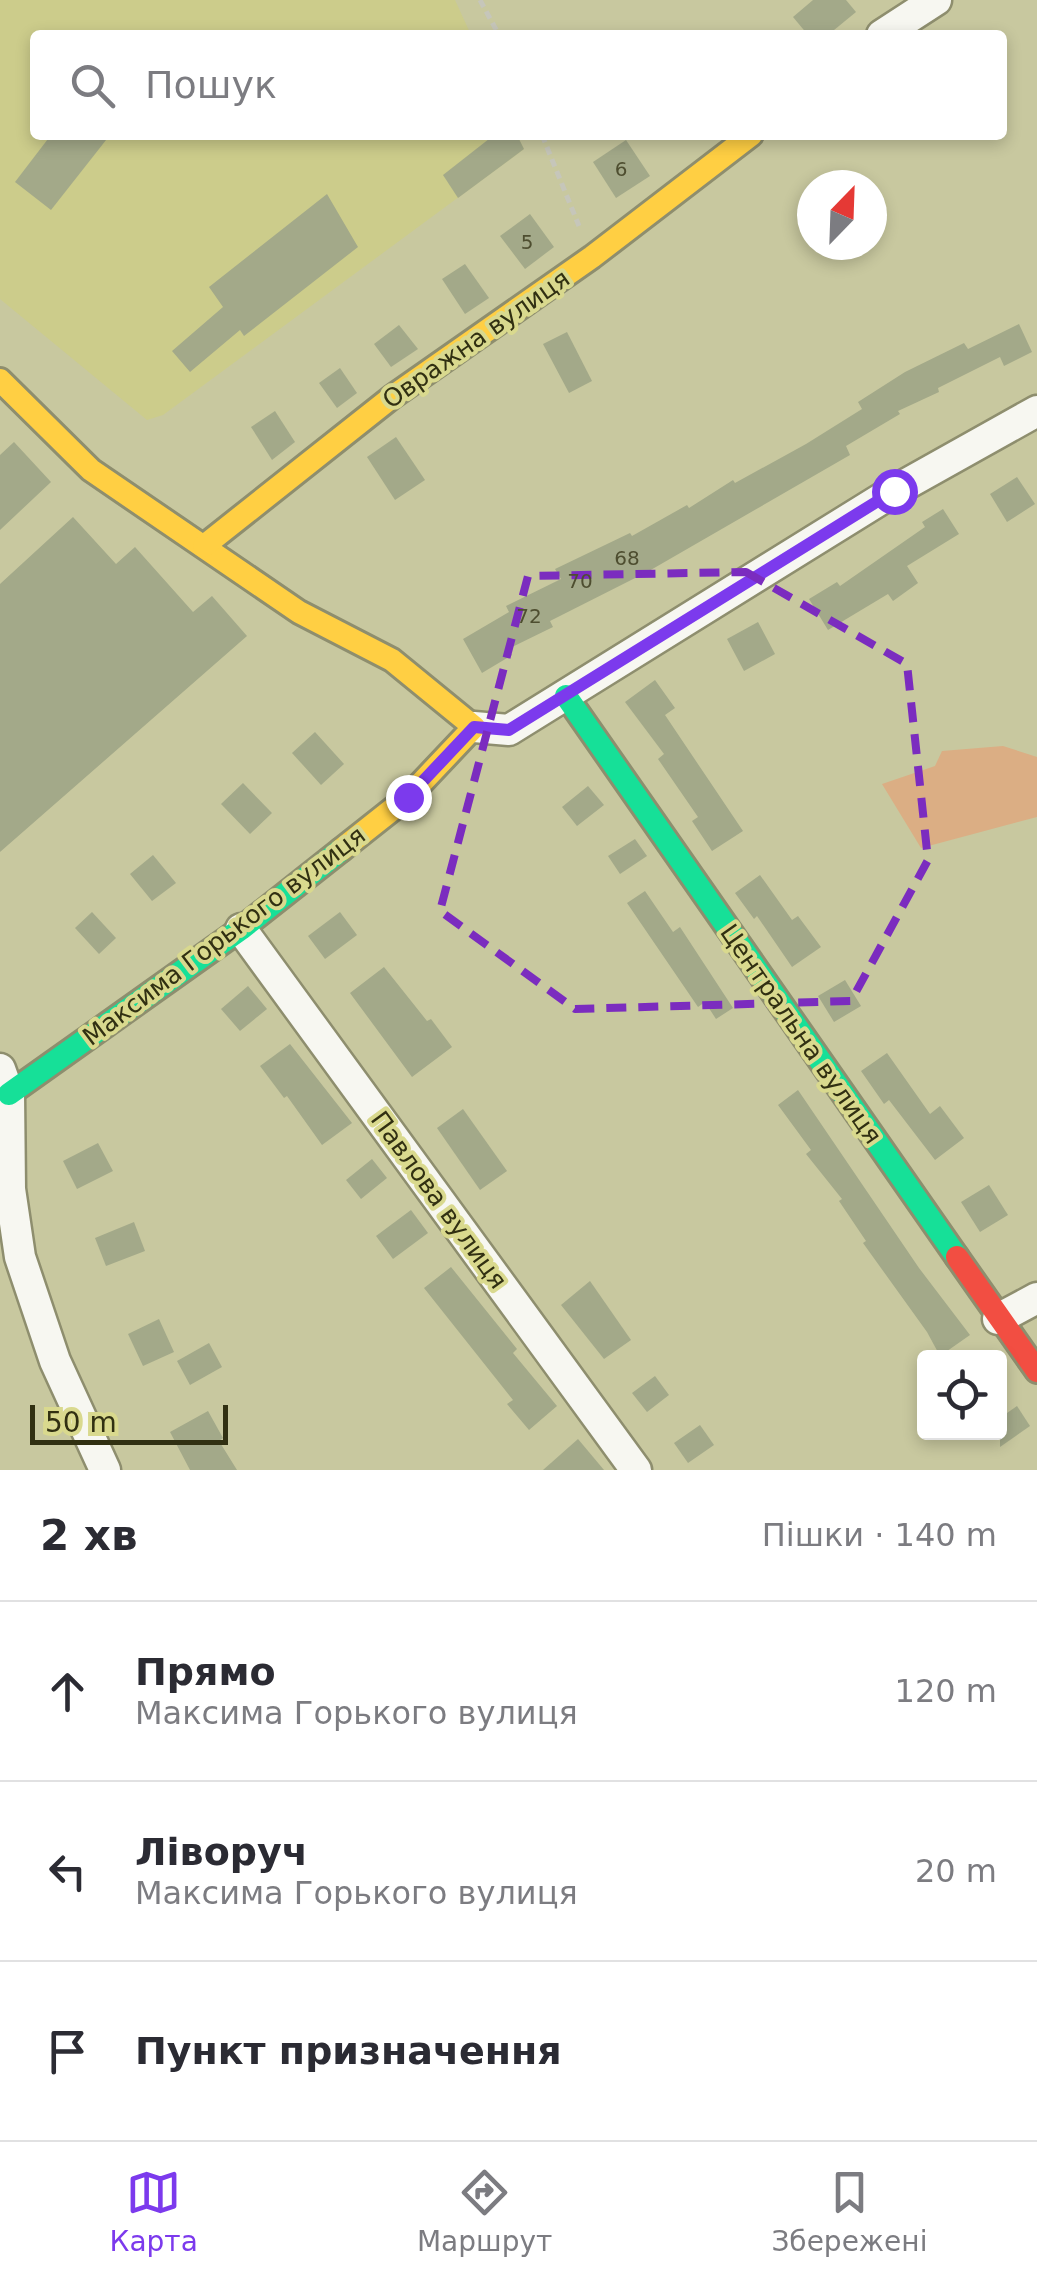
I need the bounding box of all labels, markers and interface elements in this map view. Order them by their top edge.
search box [30,30,1007,140]
icon: search [65,58,120,113]
text: Пошук [145,63,277,107]
house number: 6 [615,157,627,181]
north arrow [797,170,887,260]
house number: 5 [521,230,533,254]
street label: Овражна вулиця [377,264,575,414]
route start [872,469,918,515]
house number: 68 [614,546,640,570]
house number: 70 [567,569,593,593]
house number: 72 [516,604,542,628]
route end [386,775,432,821]
street label: Максима Горького вулиця [77,820,371,1052]
street label: Центральна вулиця [714,919,888,1149]
street label: Павлова вулиця [365,1106,513,1294]
map controls [917,1350,1007,1440]
button: locate [917,1350,1007,1440]
scale bar [30,1400,228,1444]
text: 50 m [45,1406,117,1439]
text: 2 хв [40,1511,138,1560]
text: Пішки · 140 m [762,1516,997,1554]
text: Прямо [135,1650,276,1694]
icon: ahead [40,1664,95,1719]
text: 120 m [895,1672,997,1710]
text: Максима Горького вулиця [135,1694,578,1732]
text: Ліворуч [135,1830,308,1874]
icon: left [40,1844,95,1899]
text: 20 m [915,1852,997,1890]
text: Максима Горького вулиця [135,1874,578,1912]
icon: arrive [40,2024,95,2079]
text: Пункт призначення [135,2029,562,2073]
tab: Карта [110,2165,198,2258]
tab: Маршрут [417,2165,552,2258]
tab: Збережені [771,2165,927,2258]

